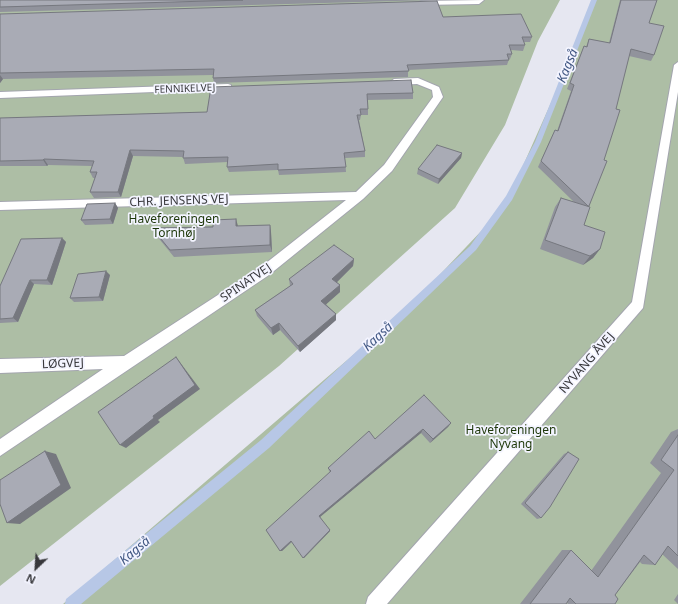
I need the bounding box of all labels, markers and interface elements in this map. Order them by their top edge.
water label: Kagså [554,47,582,85]
street label: FENNIKELVEJ [154,82,216,96]
street label: CHR. JENSENS VEJ [129,192,229,210]
park label: Haveforeningen Tornhøj [129,213,219,241]
street label: SPINATVEJ [218,261,274,305]
water label: Kagså [360,319,396,355]
street label: NYVANG ÅVEJ [557,329,617,397]
street label: LØGVEJ [42,356,84,372]
park label: Haveforeningen Nyvang [466,424,556,452]
water label: Kagså [116,534,154,568]
north arrow [16,548,56,588]
text: N [23,571,38,588]

